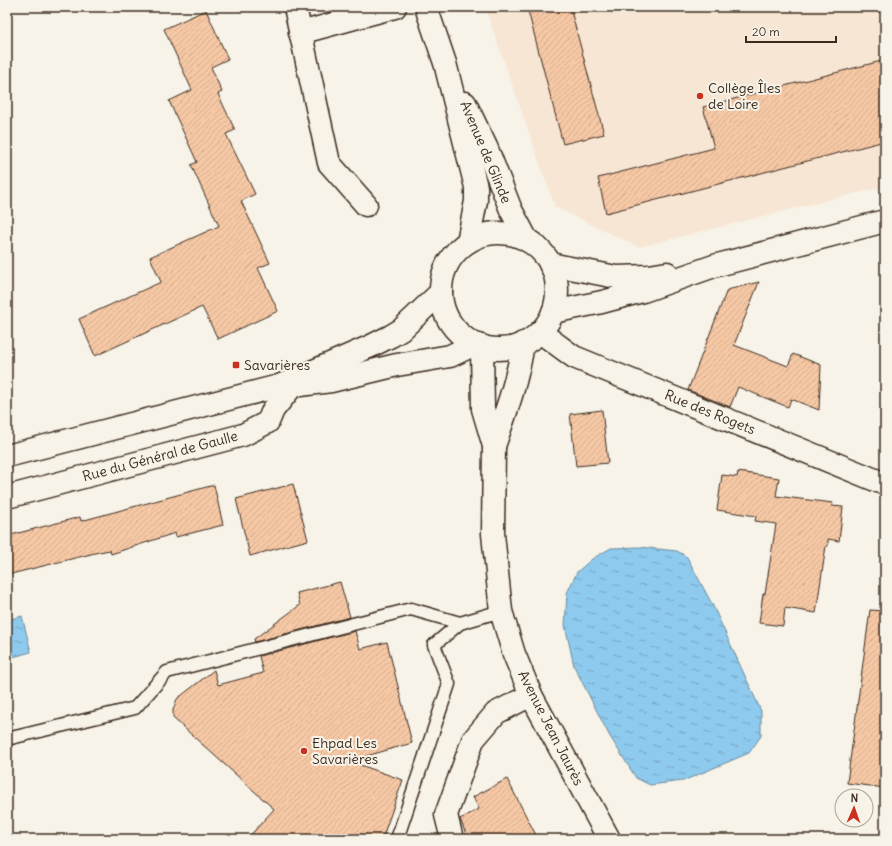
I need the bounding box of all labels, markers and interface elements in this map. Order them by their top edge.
scale bar [746,18,836,44]
text: 20 m [752,24,780,39]
place label: Collège Îles de Loire [708,79,781,113]
marker: Collège Îles de Loire [695,91,705,101]
street label: Avenue de Glinde [456,98,516,206]
place label: Savarières [244,356,310,374]
marker: Savarières [231,360,241,370]
street label: Rue des Rogets [662,386,758,438]
street label: Rue du Général de Gaulle [80,427,240,485]
street label: Avenue Jean Jaurès [514,667,588,789]
place label: Ehpad Les Savarières [312,734,378,768]
marker: Ehpad Les Savarières [299,746,309,756]
north arrow [834,788,874,828]
text: N [850,791,858,805]

